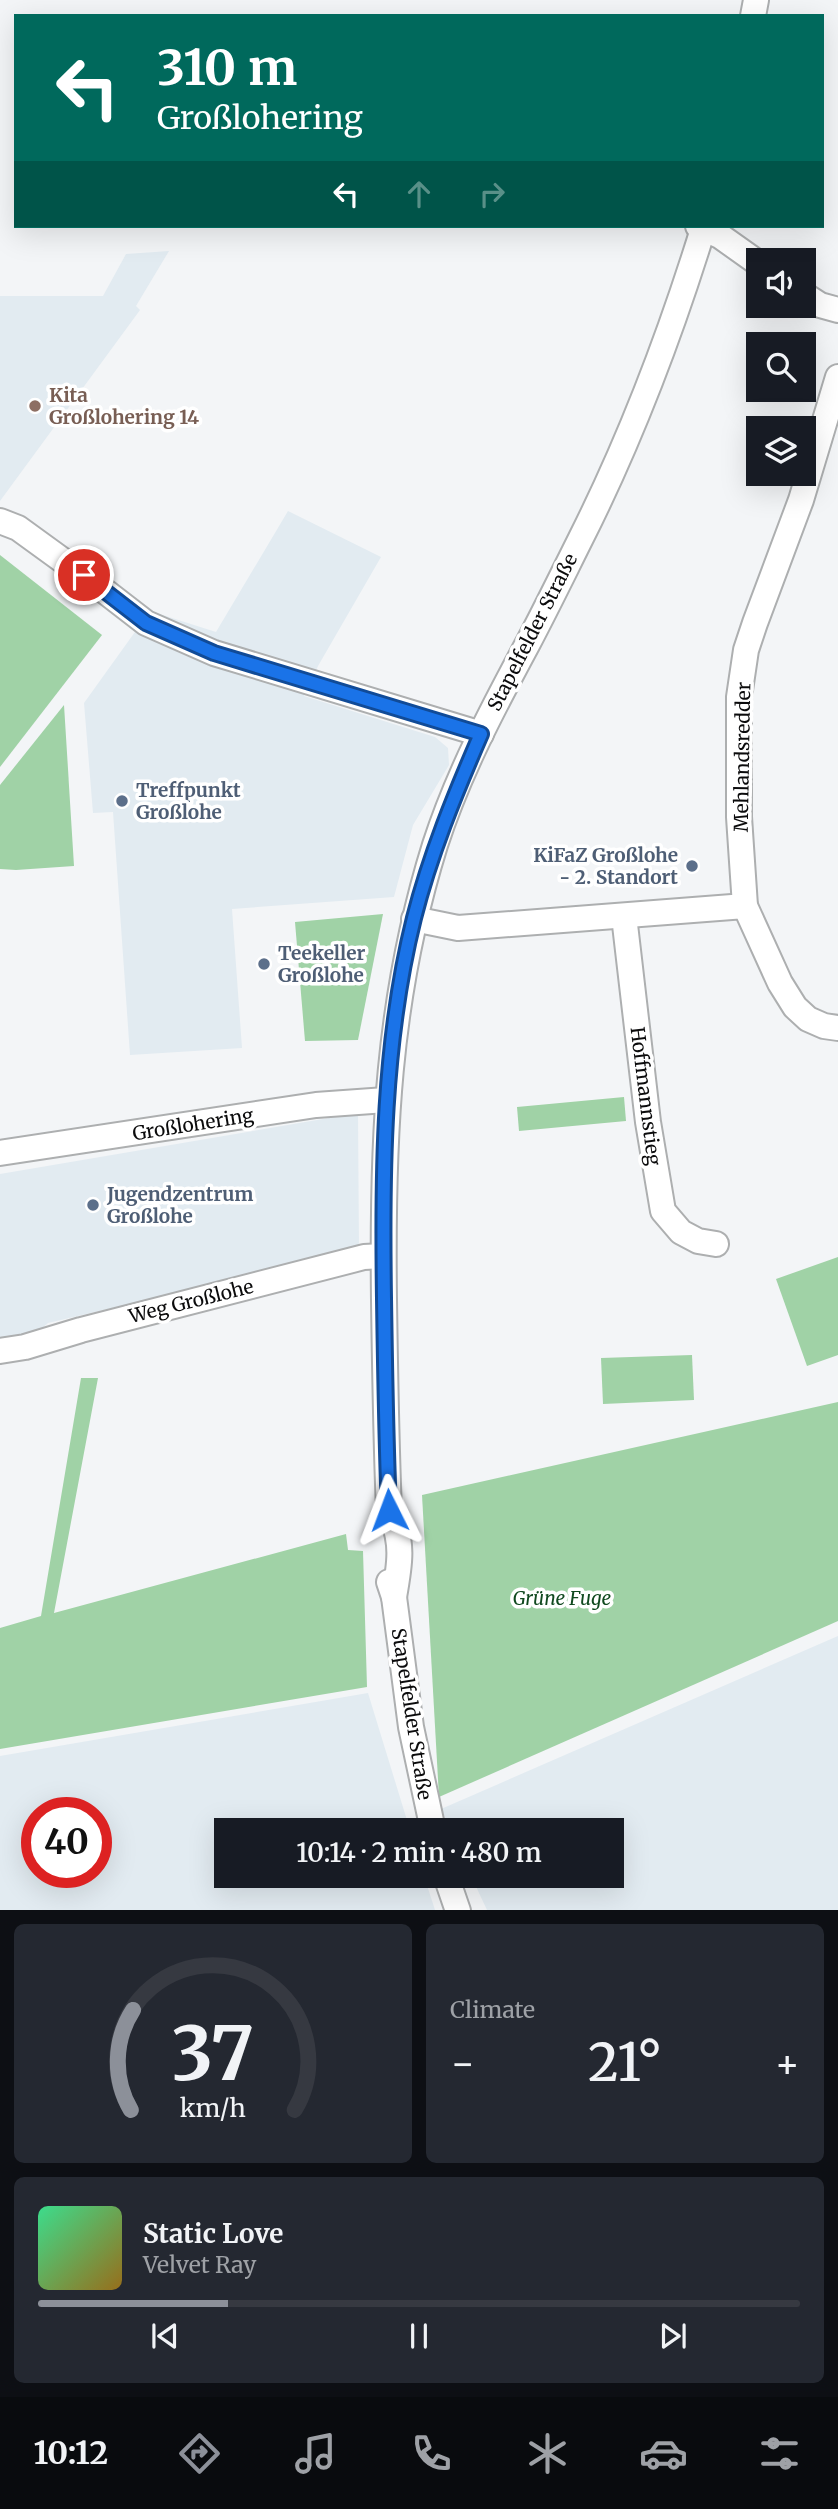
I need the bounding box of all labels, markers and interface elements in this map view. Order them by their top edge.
text: 310 m [157,37,297,98]
icon: left [42,42,133,133]
text: Großlohering [157,98,363,138]
icon: left [327,175,365,213]
icon: ahead [400,175,438,213]
icon: right [473,175,511,213]
map controls [746,248,816,486]
button: sound [746,248,816,318]
button: search [746,332,816,402]
place label: Kita Großlohering 14 [49,383,199,429]
marker: Kita Großlohering 14 [27,398,43,414]
button: layers [746,416,816,486]
pin [54,545,114,605]
street label: Stapelfelder Straße [482,549,582,715]
icon: arrive [65,556,103,594]
street label: Mehlandsredder [729,681,755,832]
place label: Treffpunkt Großlohe [136,778,241,824]
marker: Treffpunkt Großlohe [114,793,130,809]
place label: KiFaZ Großlohe - 2. Standort [533,843,678,889]
marker: KiFaZ Großlohe - 2. Standort [684,858,700,874]
place label: Teekeller Großlohe [278,941,365,987]
marker: Teekeller Großlohe [256,956,272,972]
street label: Hoffmannstieg [626,1025,666,1167]
street label: Großlohering [131,1103,256,1145]
place label: Jugendzentrum Großlohe [106,1182,253,1228]
marker: Jugendzentrum Großlohe [85,1197,101,1213]
street label: Weg Großlohe [125,1274,256,1328]
position arrow [352,1473,426,1547]
park label: Grüne Fuge [513,1586,612,1610]
street label: Stapelfelder Straße [387,1626,437,1802]
speed limit sign: 40 [21,1797,112,1888]
text: 10:14 · 2 min · 480 m [296,1836,542,1869]
text: Climate [450,1995,535,2024]
text: 37 [172,2008,254,2100]
text: 21° [588,2030,662,2095]
text: − [450,2040,475,2087]
text: + [775,2040,800,2087]
text: km/h [180,2091,246,2123]
text: Static Love [143,2217,283,2250]
text: Velvet Ray [143,2250,256,2279]
icon: previous [146,2317,184,2355]
icon: pause [400,2317,438,2355]
icon: next [654,2317,692,2355]
icon: directions [175,2429,224,2478]
icon: music [291,2429,340,2478]
icon: phone [407,2429,456,2478]
icon: climate [523,2429,572,2478]
icon: car [639,2429,688,2478]
icon: filters [755,2429,804,2478]
text: 10:12 [34,2433,108,2473]

